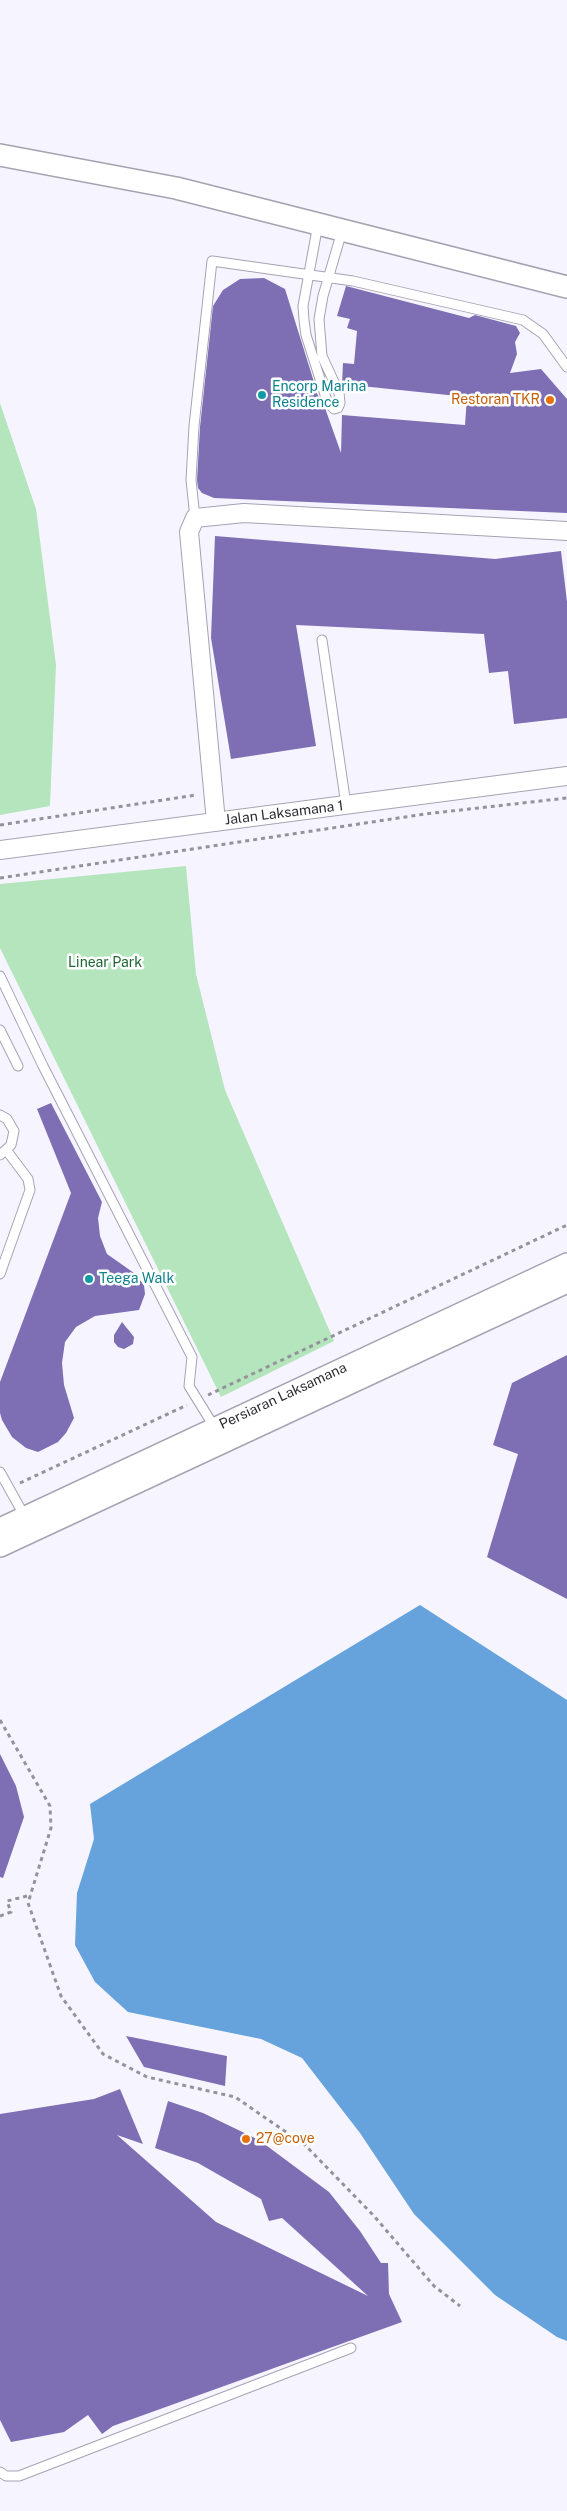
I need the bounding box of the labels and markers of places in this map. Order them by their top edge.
place label: Encorp Marina Residence [272,379,366,412]
marker: Encorp Marina Residence [256,389,268,401]
place label: Restoran TKR [451,392,540,408]
marker: Restoran TKR [544,394,556,406]
place label: Teega Walk [99,1271,174,1287]
marker: Teega Walk [83,1273,95,1285]
place label: 27@cove [256,2131,315,2147]
marker: 27@cove [240,2133,252,2145]

